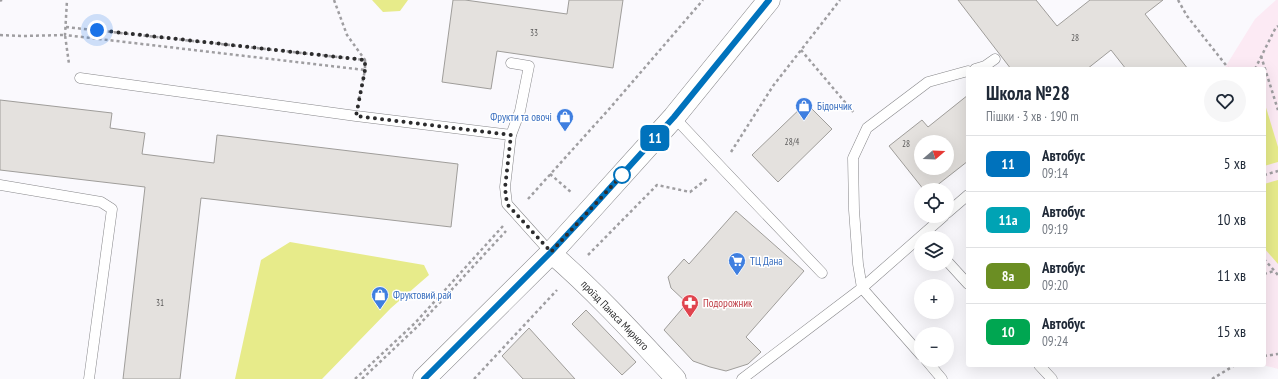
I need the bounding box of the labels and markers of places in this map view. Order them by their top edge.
shop icon: Бідончик [794,96,814,121]
place label: Бідончик [817,99,853,113]
shop icon: Фрукти та овочі [555,107,575,132]
place label: Фрукти та овочі [490,110,552,124]
unlabelled marker [613,166,631,184]
supermarket icon: ТЦ Дана [727,251,747,276]
place label: ТЦ Дана [750,254,783,268]
shop icon: Фруктовий рай [370,285,390,310]
place label: Фруктовий рай [393,288,452,302]
pharmacy icon: Подорожник [680,293,700,318]
place label: Подорожник [703,296,753,310]

